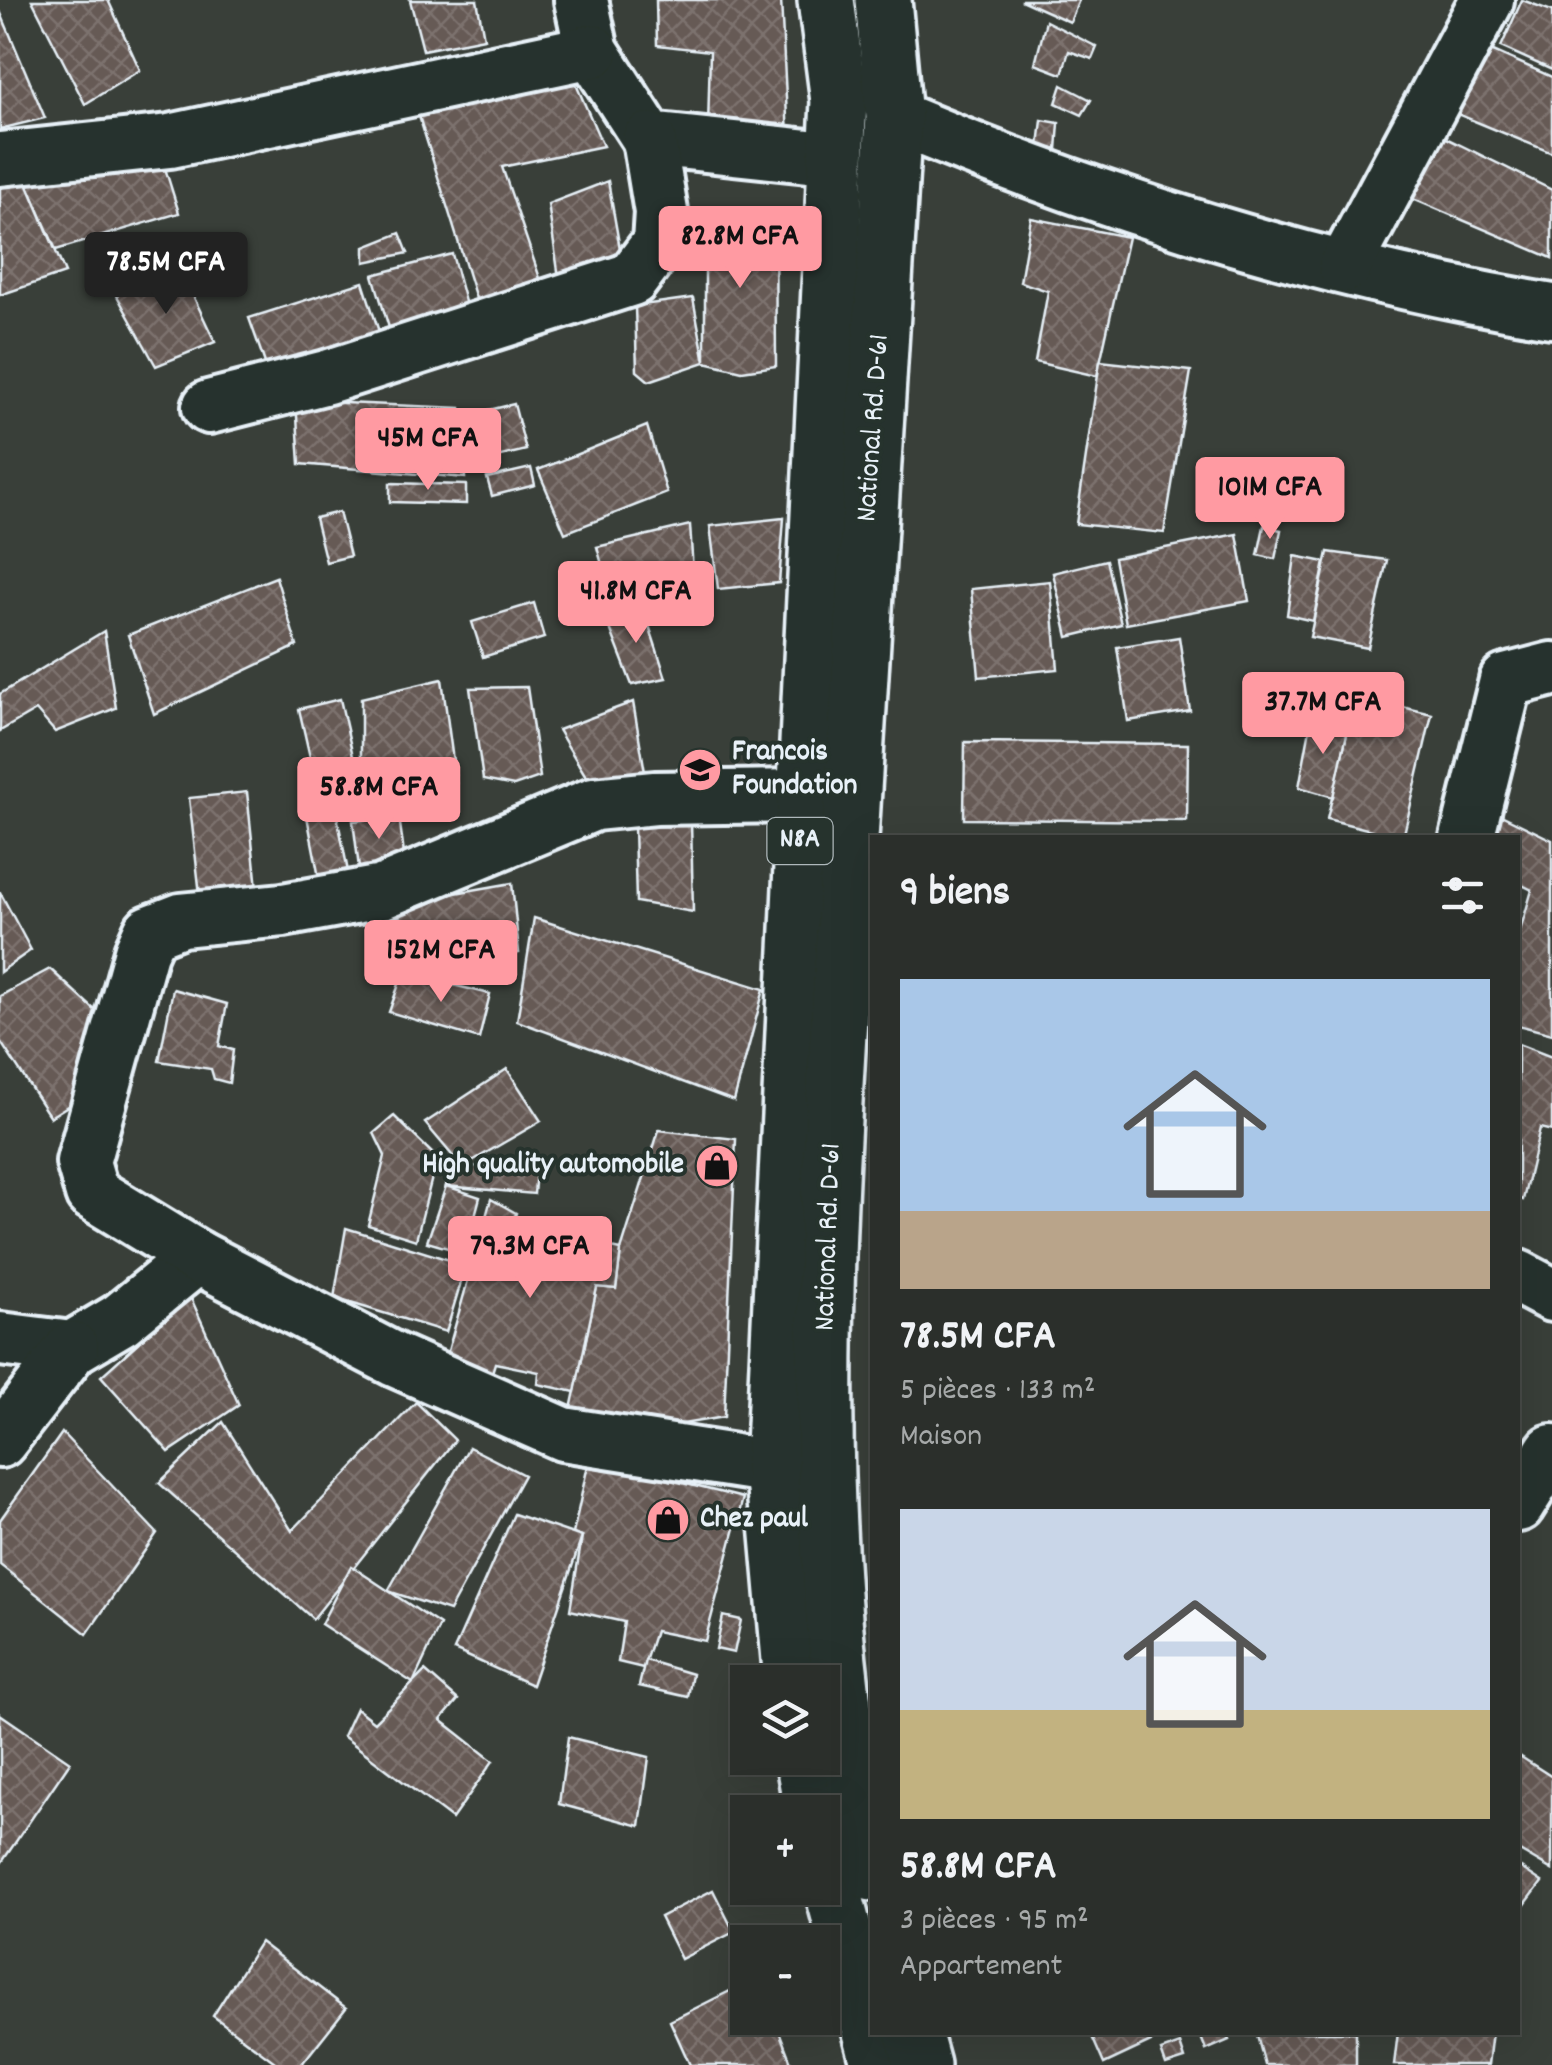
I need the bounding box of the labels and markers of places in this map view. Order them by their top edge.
pin: 82.8M CFA [626,206,854,291]
pin: 78.5M CFA [52,232,280,317]
pin: 45M CFA [336,408,520,493]
pin: 101M CFA [1167,457,1373,542]
pin: 41.8M CFA [522,561,750,646]
pin: 37.7M CFA [1209,672,1437,757]
place label: Francois Foundation [732,732,858,809]
school or university icon: Francois Foundation [677,747,723,793]
pin: 58.8M CFA [265,757,493,842]
pin: 152M CFA [338,920,544,1005]
shop icon: High quality automobile [694,1143,740,1189]
place label: High quality automobile [422,1145,684,1188]
pin: 79.3M CFA [416,1216,644,1301]
shop icon: Chez paul [645,1497,691,1543]
place label: Chez paul [700,1499,809,1542]

